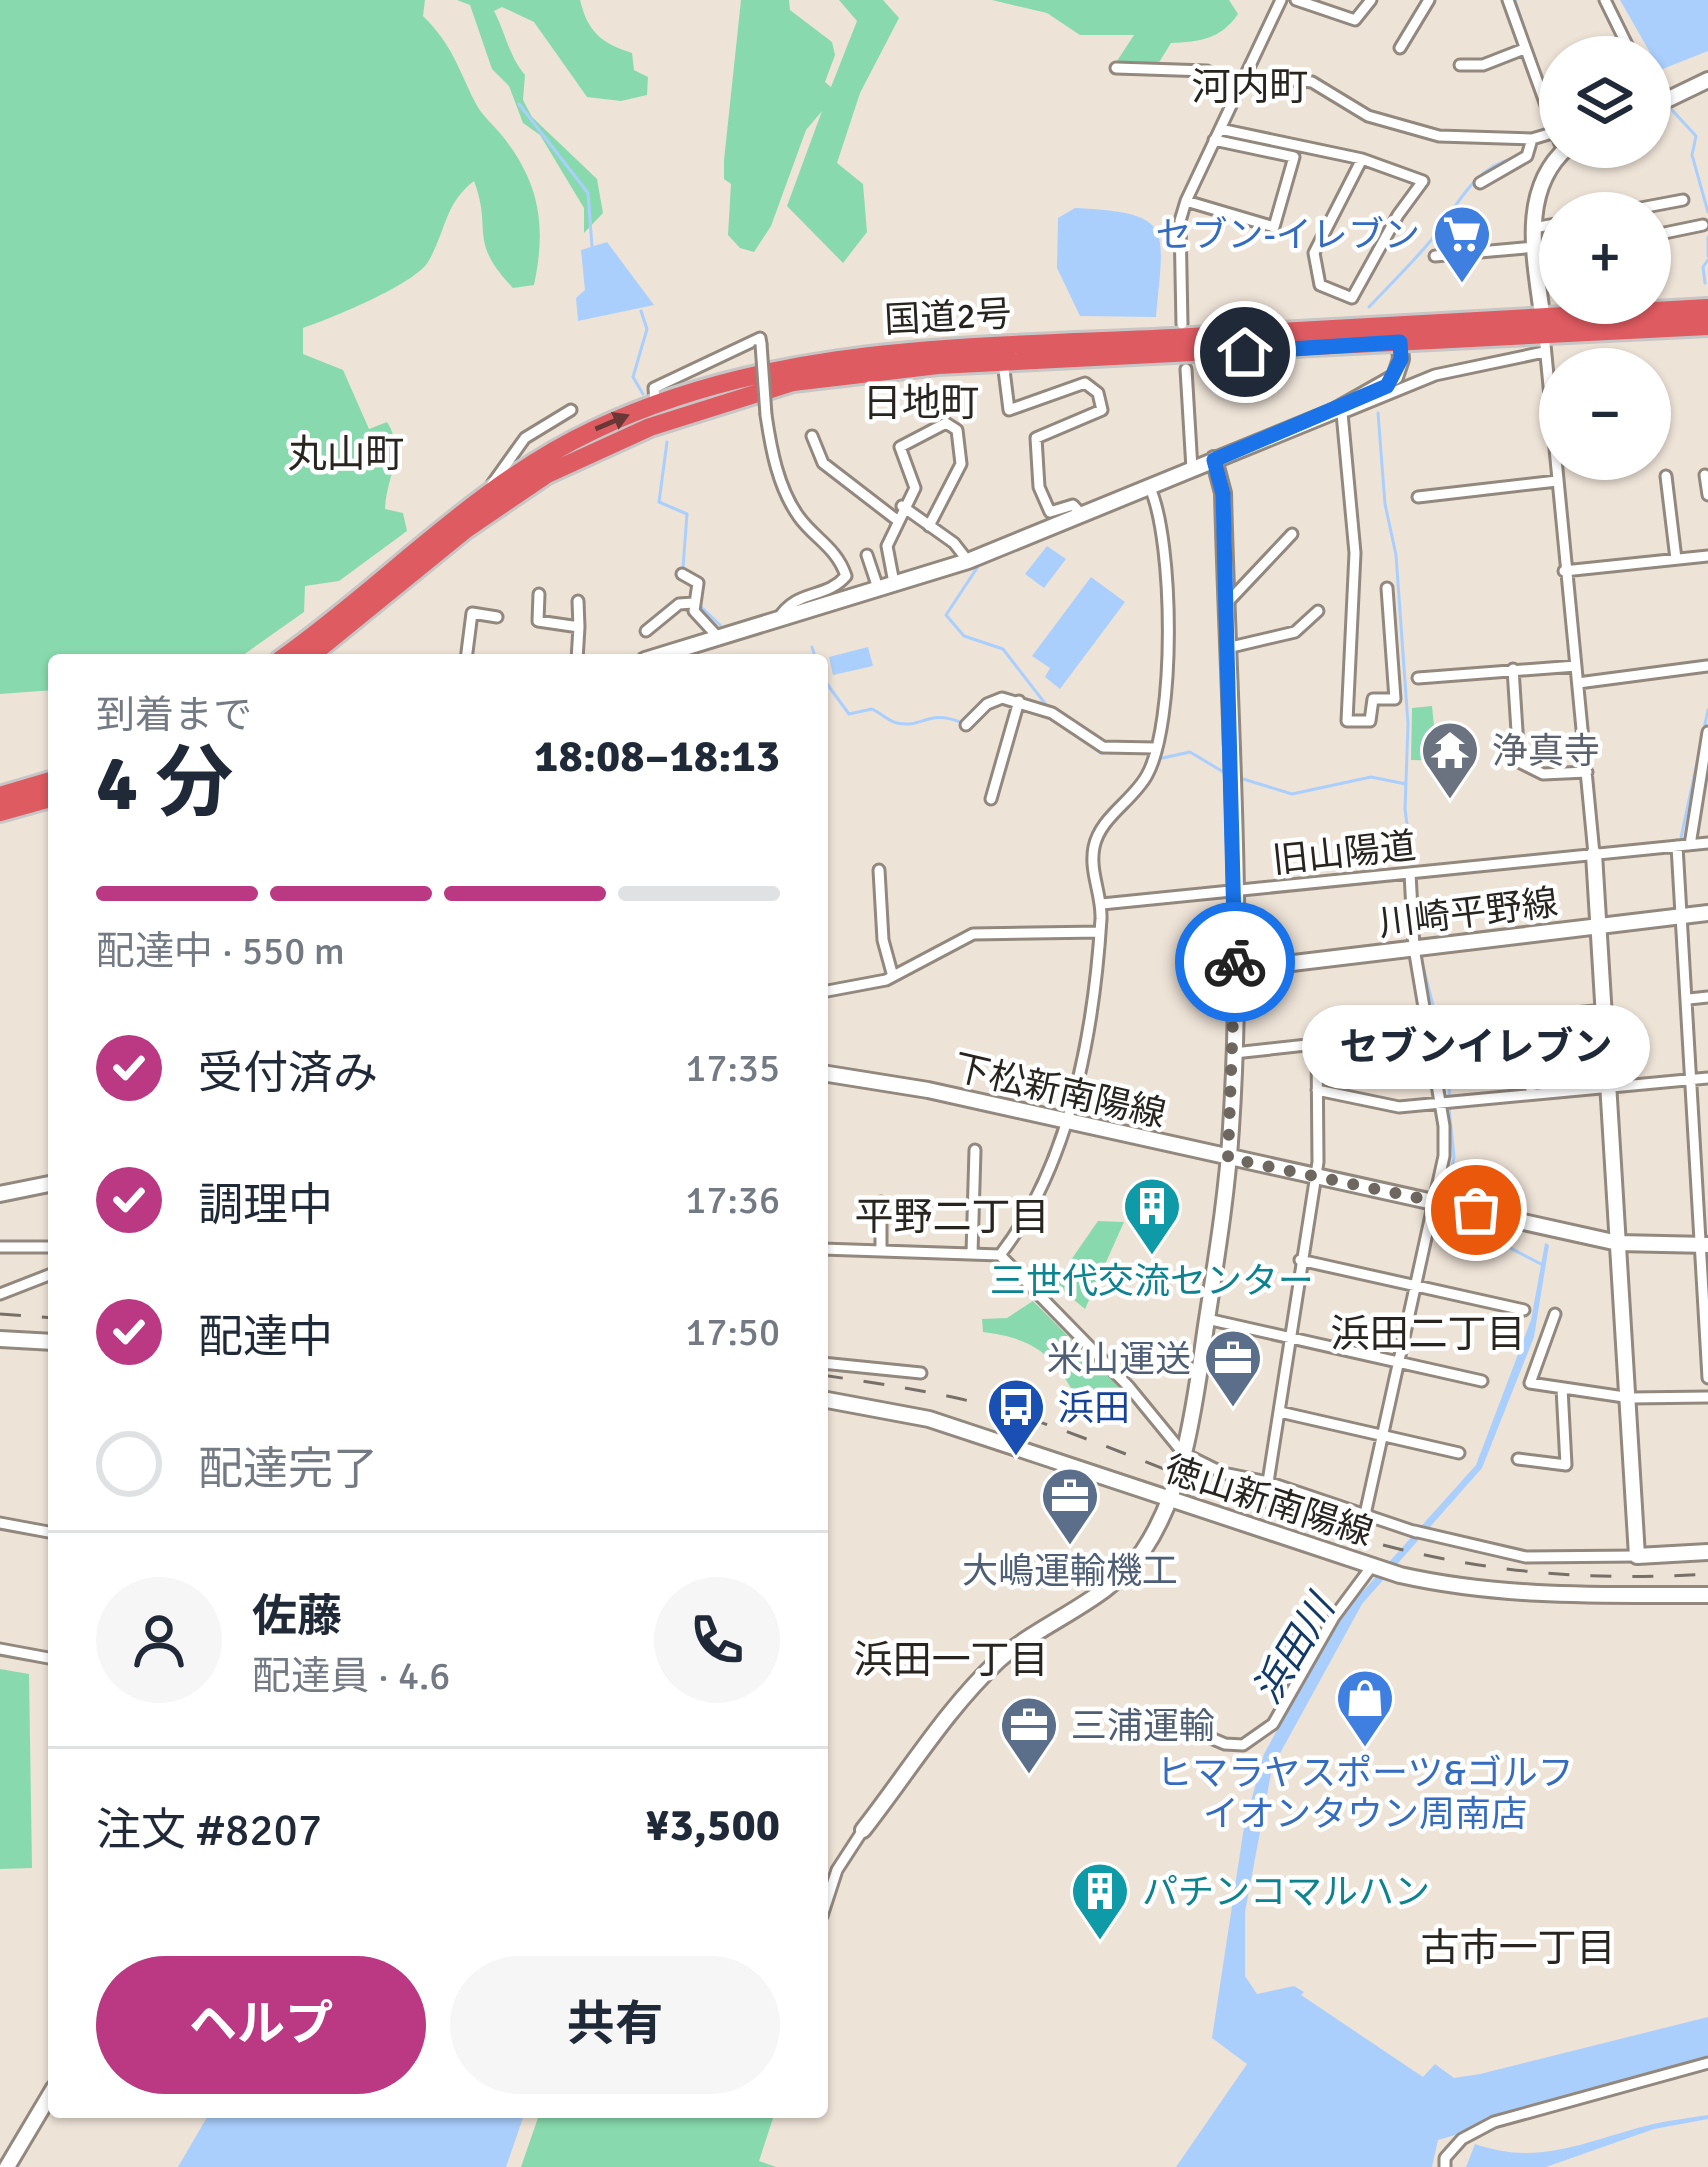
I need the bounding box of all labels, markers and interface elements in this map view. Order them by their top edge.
map controls [1539,36,1671,480]
button: layers [1539,36,1671,168]
district label: 河内町 [1191,63,1309,111]
button: + [1539,192,1671,324]
supermarket icon: セブン-イレブン [1431,203,1493,285]
place label: セブン-イレブン [1155,213,1420,258]
street label: 国道2号 [883,292,1013,343]
pin [1194,301,1296,403]
icon: home [1212,319,1278,385]
button: − [1539,348,1671,480]
district label: 日地町 [862,379,980,427]
one-way arrow [595,412,631,431]
district label: 丸山町 [287,430,405,478]
text: 到着まで [96,691,252,739]
temple icon: 浄真寺 [1419,719,1481,801]
text: 18:08–18:13 [534,729,780,784]
place label: 浄真寺 [1492,729,1600,774]
text: 4 分 [96,736,233,832]
street label: 旧山陽道 [1270,824,1418,883]
street label: 川崎平野線 [1376,880,1560,947]
courier [1175,902,1295,1022]
text: 配達中 · 550 m [96,927,345,975]
icon: bike [1202,929,1268,995]
callout: セブンイレブン [1302,1006,1650,1090]
text: セブンイレブン [1339,1023,1613,1071]
icon: check [96,1035,162,1101]
text: 17:35 [685,1044,780,1092]
street label: 下松新南陽線 [949,1045,1170,1138]
text: 受付済み [198,1046,378,1101]
pin [1425,1159,1527,1261]
icon: check [96,1167,162,1233]
building icon: 三世代交流センター [1121,1175,1183,1257]
text: 17:36 [685,1176,780,1224]
icon: bag [1443,1177,1509,1243]
text: 調理中 [198,1178,333,1233]
district label: 平野二丁目 [854,1193,1050,1241]
place label: 三世代交流センター [990,1259,1314,1304]
icon: check [96,1299,162,1365]
text: 17:50 [685,1308,780,1356]
text: 配達中 [198,1310,333,1365]
district label: 浜田二丁目 [1330,1310,1526,1358]
office icon: 米山運送 [1202,1327,1264,1409]
place label: 米山運送 [1047,1337,1191,1382]
bus stop icon: 浜田 [985,1376,1047,1458]
place label: 浜田 [1058,1386,1130,1431]
text: 配達完了 [198,1442,378,1497]
street label: 徳山新南陽線 [1159,1447,1378,1556]
office icon: 大嶋運輸機工 [1039,1465,1101,1547]
place label: 大嶋運輸機工 [962,1549,1178,1594]
button: person [96,1577,222,1703]
button: phone [654,1577,780,1703]
water label: 浜田川 [1243,1584,1347,1712]
text: 佐藤 [252,1589,342,1644]
district label: 浜田一丁目 [853,1636,1049,1684]
text: 配達員 · 4.6 [252,1652,450,1700]
shop icon: ヒマラヤスポーツ&ゴルフ イオンタウン周南店 [1334,1667,1396,1749]
office icon: 三浦運輸 [998,1694,1060,1776]
place label: 三浦運輸 [1071,1704,1215,1749]
place label: ヒマラヤスポーツ&ゴルフ イオンタウン周南店 [1156,1751,1574,1837]
text: ¥3,500 [645,1798,780,1853]
text: 注文 #8207 [96,1803,322,1858]
building icon: パチンコマルハン [1069,1860,1131,1942]
place label: パチンコマルハン [1142,1870,1430,1915]
district label: 古市一丁目 [1420,1924,1616,1972]
button: ヘルプ [96,1956,426,2094]
button: 共有 [450,1956,780,2094]

